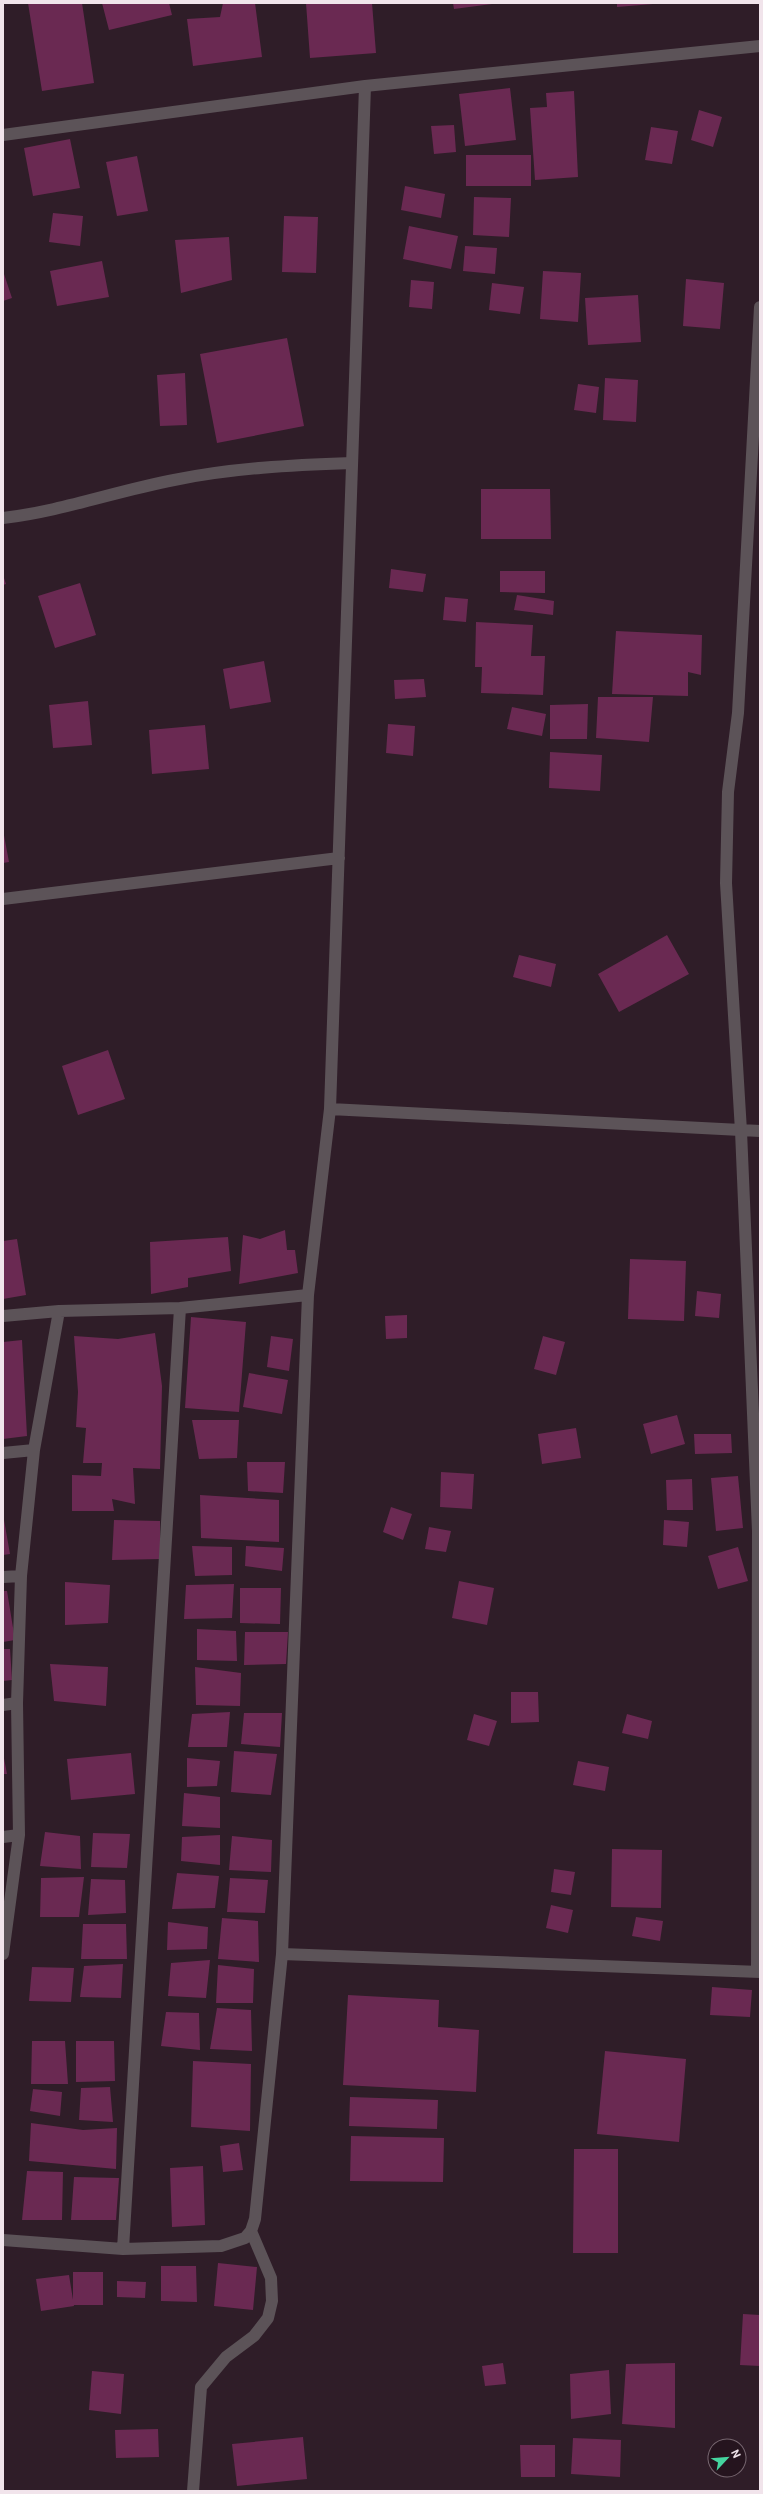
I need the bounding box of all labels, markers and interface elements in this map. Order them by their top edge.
north arrow [707,2438,747,2478]
text: N [728,2447,743,2460]

